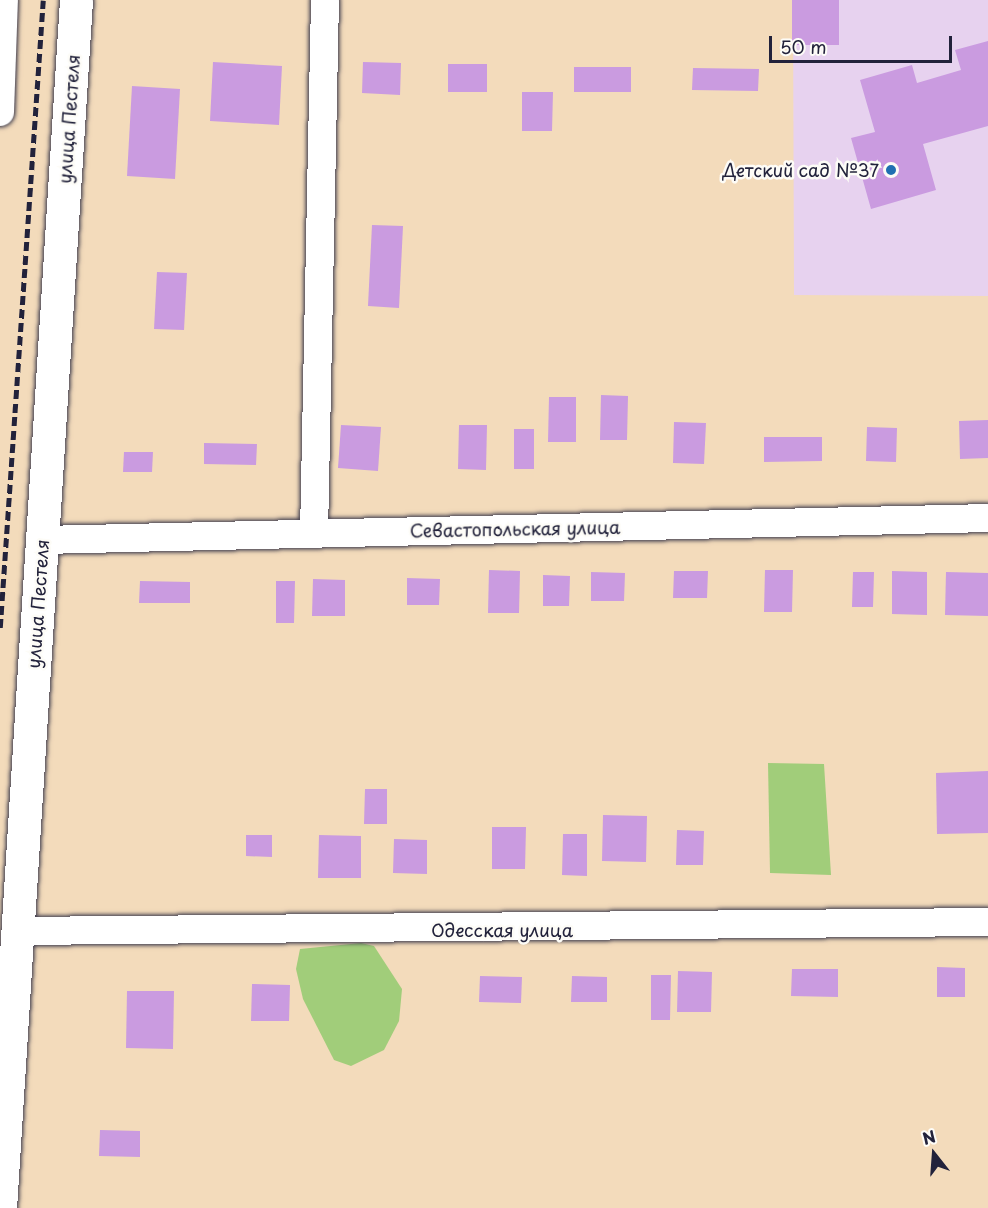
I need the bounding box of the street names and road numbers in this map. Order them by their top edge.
street label: улица Пестеля [54,53,84,185]
street label: Севастопольская улица [409,516,621,542]
street label: улица Пестеля [23,538,53,670]
street label: Одесская улица [430,919,574,941]

